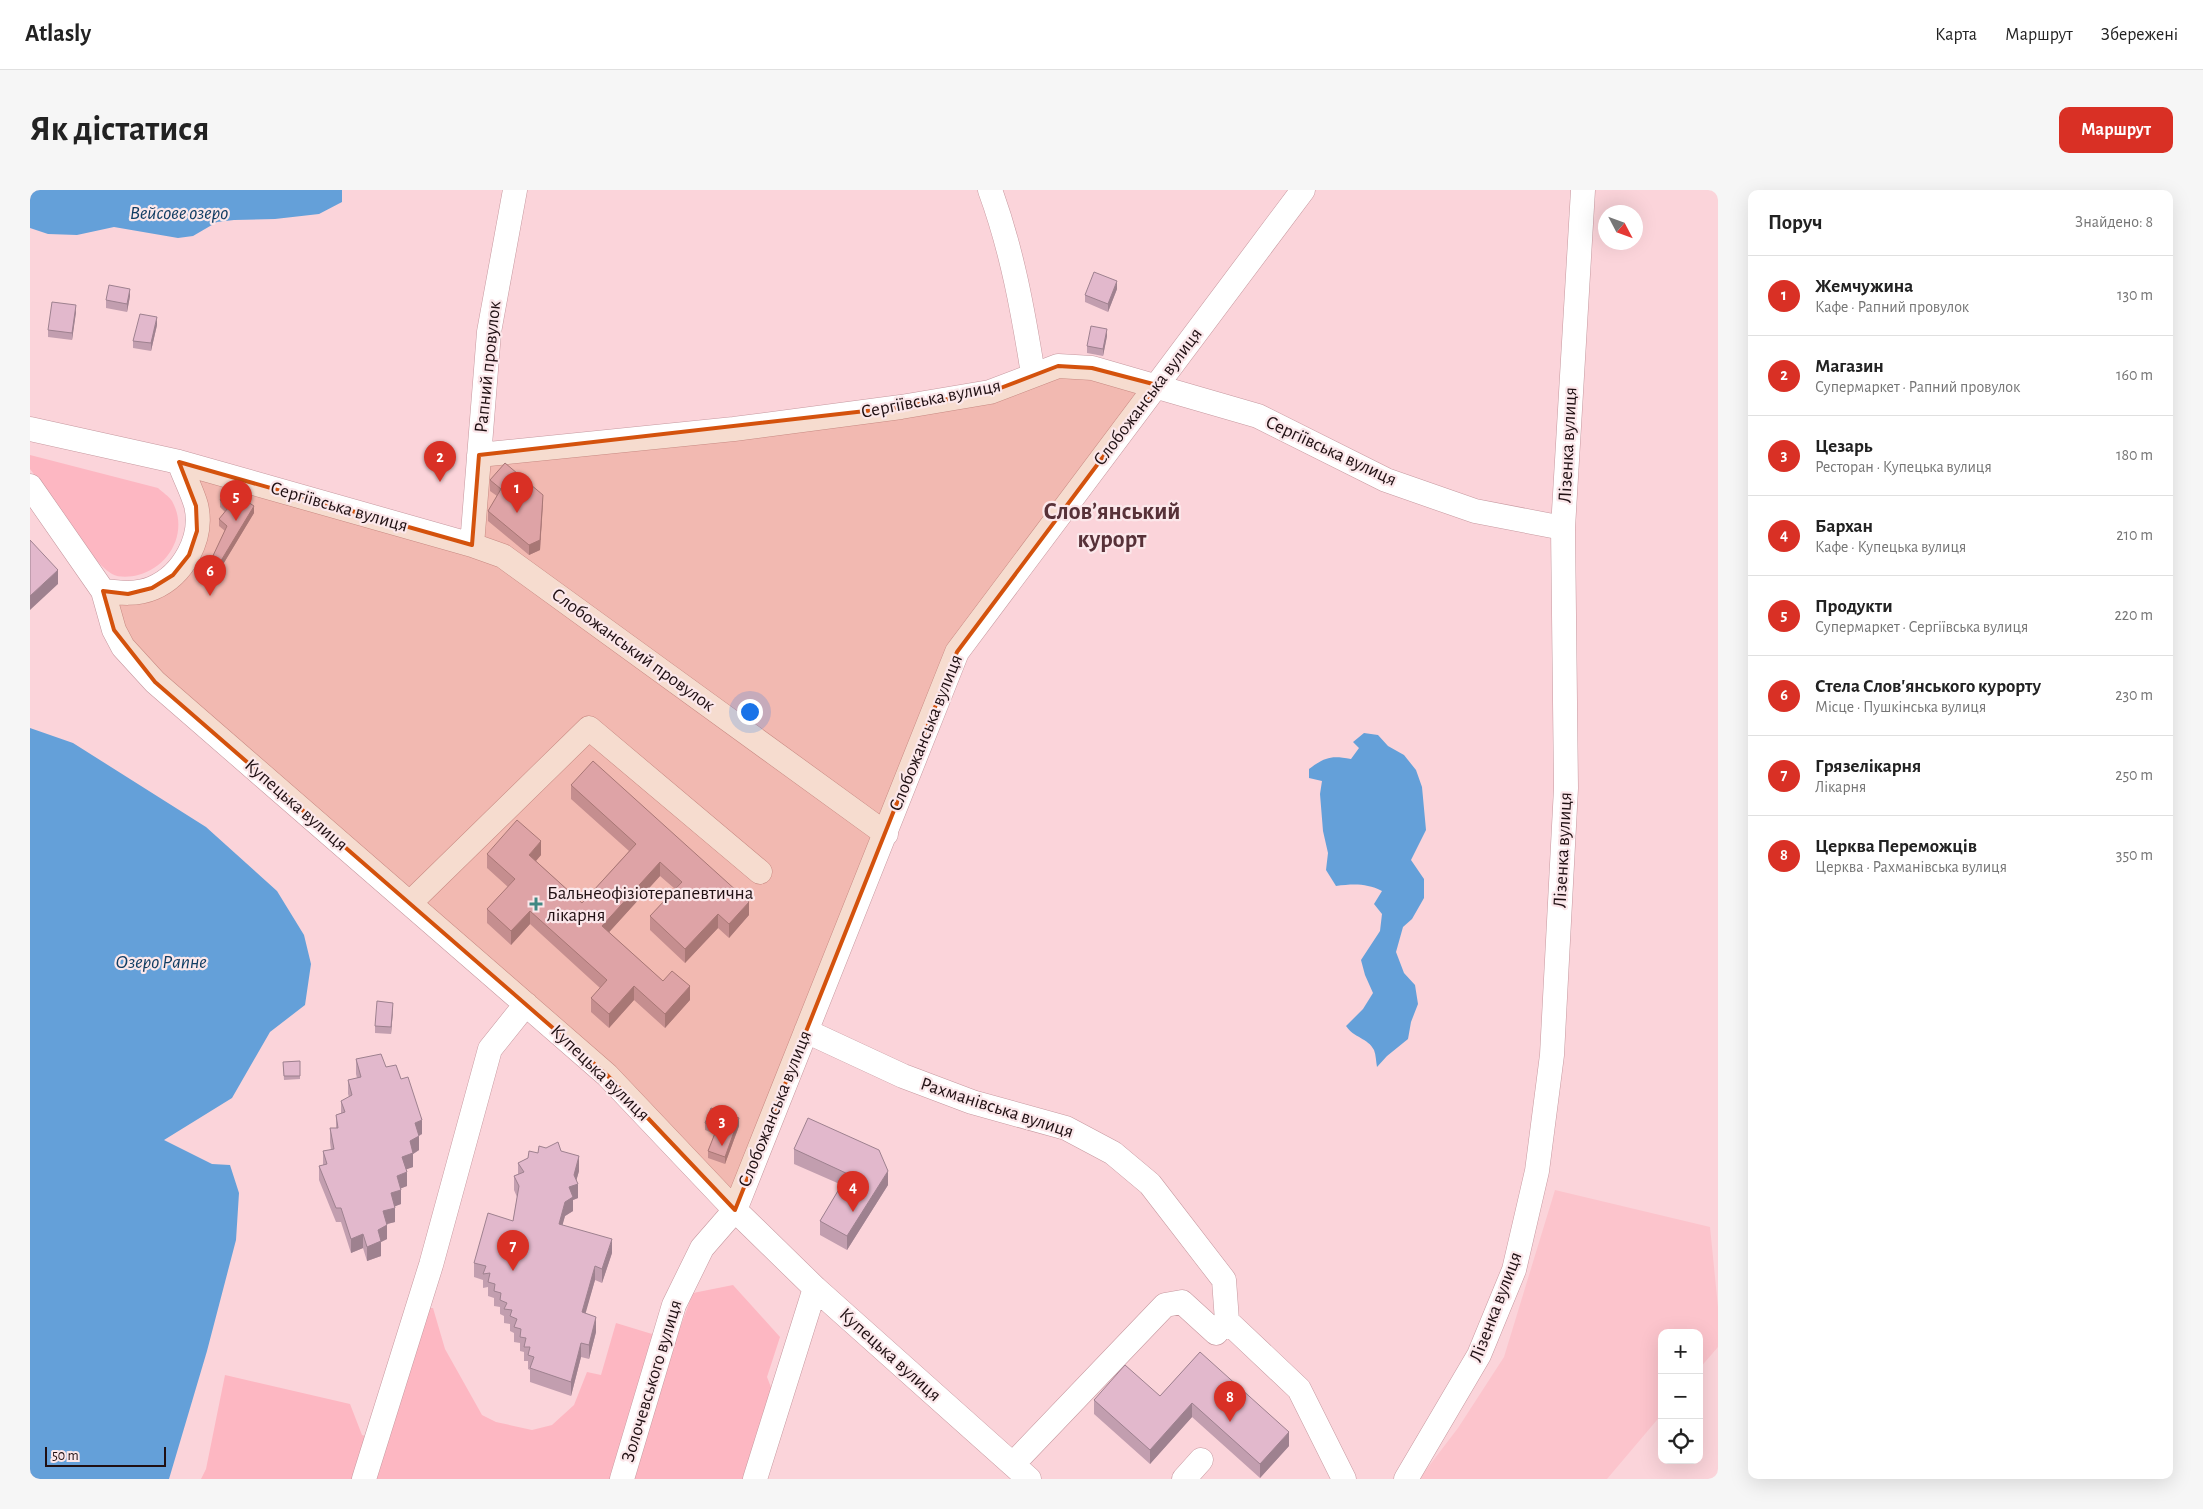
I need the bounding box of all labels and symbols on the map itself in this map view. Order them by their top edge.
water label: Вейсове озеро [130,203,228,223]
north arrow [1598,205,1643,250]
street label: Рапний провулок [472,300,504,434]
street label: Слобожанська вулиця [1090,324,1206,470]
street label: Сергіївська вулиця [859,376,1003,422]
street label: Лізенка вулиця [1555,387,1581,503]
street label: Сергіївська вулиця [1263,412,1399,490]
pin: 2 [424,441,456,482]
pin: 1 [501,472,533,513]
street label: Сергіївська вулиця [268,478,410,536]
pin: 5 [220,480,252,521]
district label: Слов’янський курорт [1044,500,1180,552]
pin: 6 [194,555,226,596]
street label: Слобожанський провулок [548,585,718,716]
street label: Слобожанська вулиця [886,652,966,814]
your location [737,699,763,725]
street label: Купецька вулиця [241,755,351,855]
street label: Лізенка вулиця [1550,792,1576,908]
place label: Бальнеофізіотерапевтична лікарня [547,884,754,925]
marker: Бальнеофізіотерапевтична лікарня [529,897,543,911]
water label: Озеро Рапне [115,952,207,972]
street label: Купецька вулиця [547,1021,653,1125]
street label: Слобожанська вулиця [735,1028,815,1190]
street label: Рахманівська вулиця [918,1074,1076,1142]
pin: 3 [706,1105,738,1146]
pin: 4 [837,1171,869,1212]
pin: 7 [497,1230,529,1271]
street label: Лізенка вулиця [1466,1249,1526,1365]
street label: Золочевського вулиця [618,1298,686,1464]
street label: Купецька вулиця [836,1305,944,1405]
pin: 8 [1214,1381,1246,1422]
scale bar [45,1444,166,1467]

